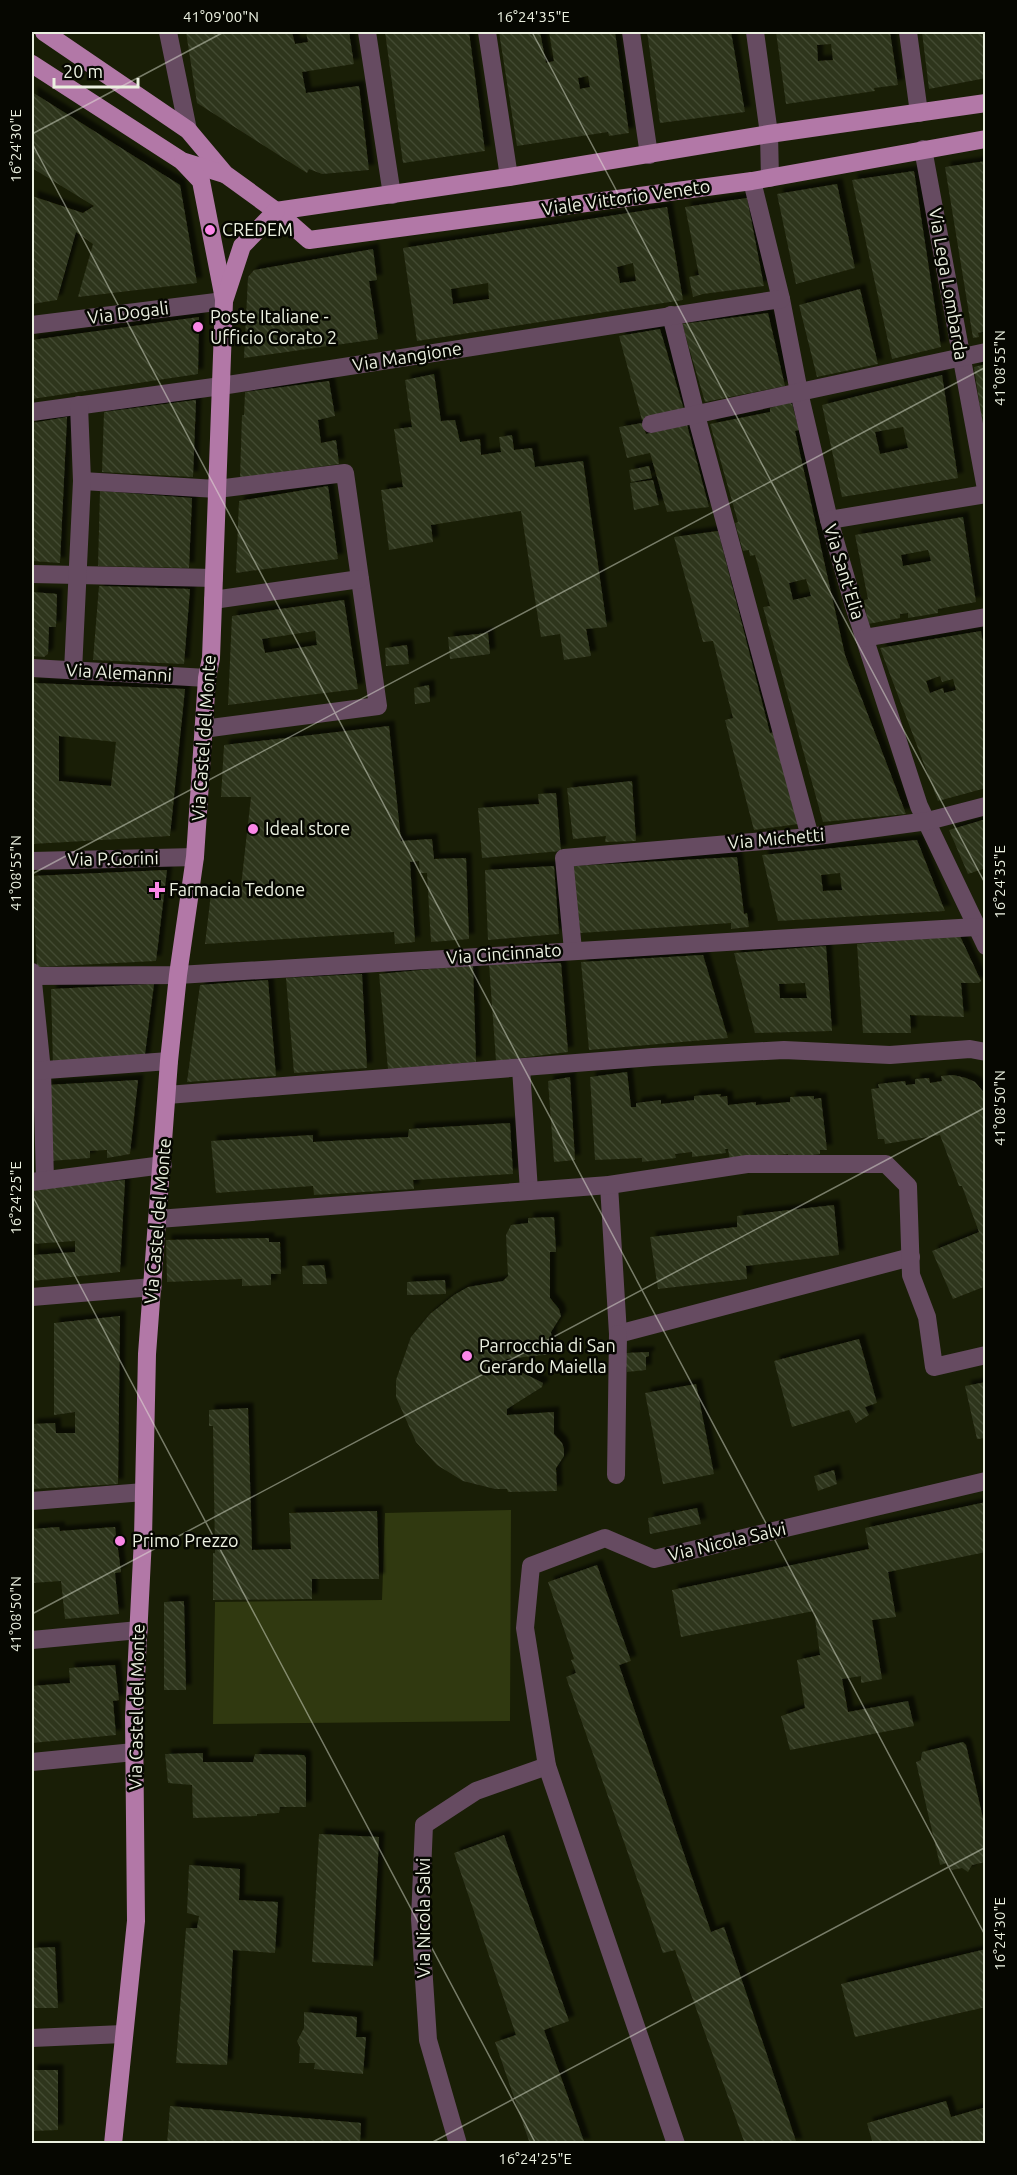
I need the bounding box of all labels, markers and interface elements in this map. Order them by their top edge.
text: 41°09'00"N [183,8,259,25]
text: 16°24'35"E [496,8,570,25]
scale bar [54,51,138,89]
text: 20 m [63,61,103,81]
text: 16°24'30"E [7,109,24,183]
street label: Viale Vittorio Veneto [540,175,711,219]
street label: Via Lega Lombarda [926,206,972,361]
place label: CREDEM [222,219,293,239]
marker: CREDEM [203,223,217,237]
street label: Via Dogali [86,297,170,327]
place label: Poste Italiane - Ufficio Corato 2 [210,306,337,347]
marker: Poste Italiane - Ufficio Corato 2 [191,320,205,334]
text: 41°08'55"N [991,330,1008,406]
street label: Via Mangione [351,337,463,375]
street label: Via Sant'Elia [821,522,869,622]
street label: Via Castel del Monte [187,654,219,822]
street label: Via Alemanni [66,659,172,685]
place label: Ideal store [265,818,350,838]
marker: Ideal store [246,822,260,836]
street label: Via Michetti [727,824,825,852]
text: 41°08'55"N [7,835,24,911]
text: 16°24'35"E [991,845,1008,919]
street label: Via P.Gorini [67,847,159,869]
place label: Farmacia Tedone [169,879,305,899]
marker: Farmacia Tedone [150,883,164,897]
street label: Via Cincinnato [446,939,562,967]
text: 41°08'50"N [991,1070,1008,1146]
street label: Via Castel del Monte [140,1137,174,1305]
text: 16°24'25"E [7,1161,24,1235]
place label: Parrocchia di San Gerardo Maiella [479,1335,616,1376]
marker: Parrocchia di San Gerardo Maiella [460,1349,474,1363]
street label: Via Nicola Salvi [666,1518,788,1564]
place label: Primo Prezzo [132,1530,239,1550]
marker: Primo Prezzo [113,1534,127,1548]
text: 41°08'50"N [7,1576,24,1652]
street label: Via Castel del Monte [125,1624,147,1790]
street label: Via Nicola Salvi [413,1858,433,1978]
text: 16°24'30"E [991,1897,1008,1971]
text: 16°24'25"E [498,2150,572,2167]

